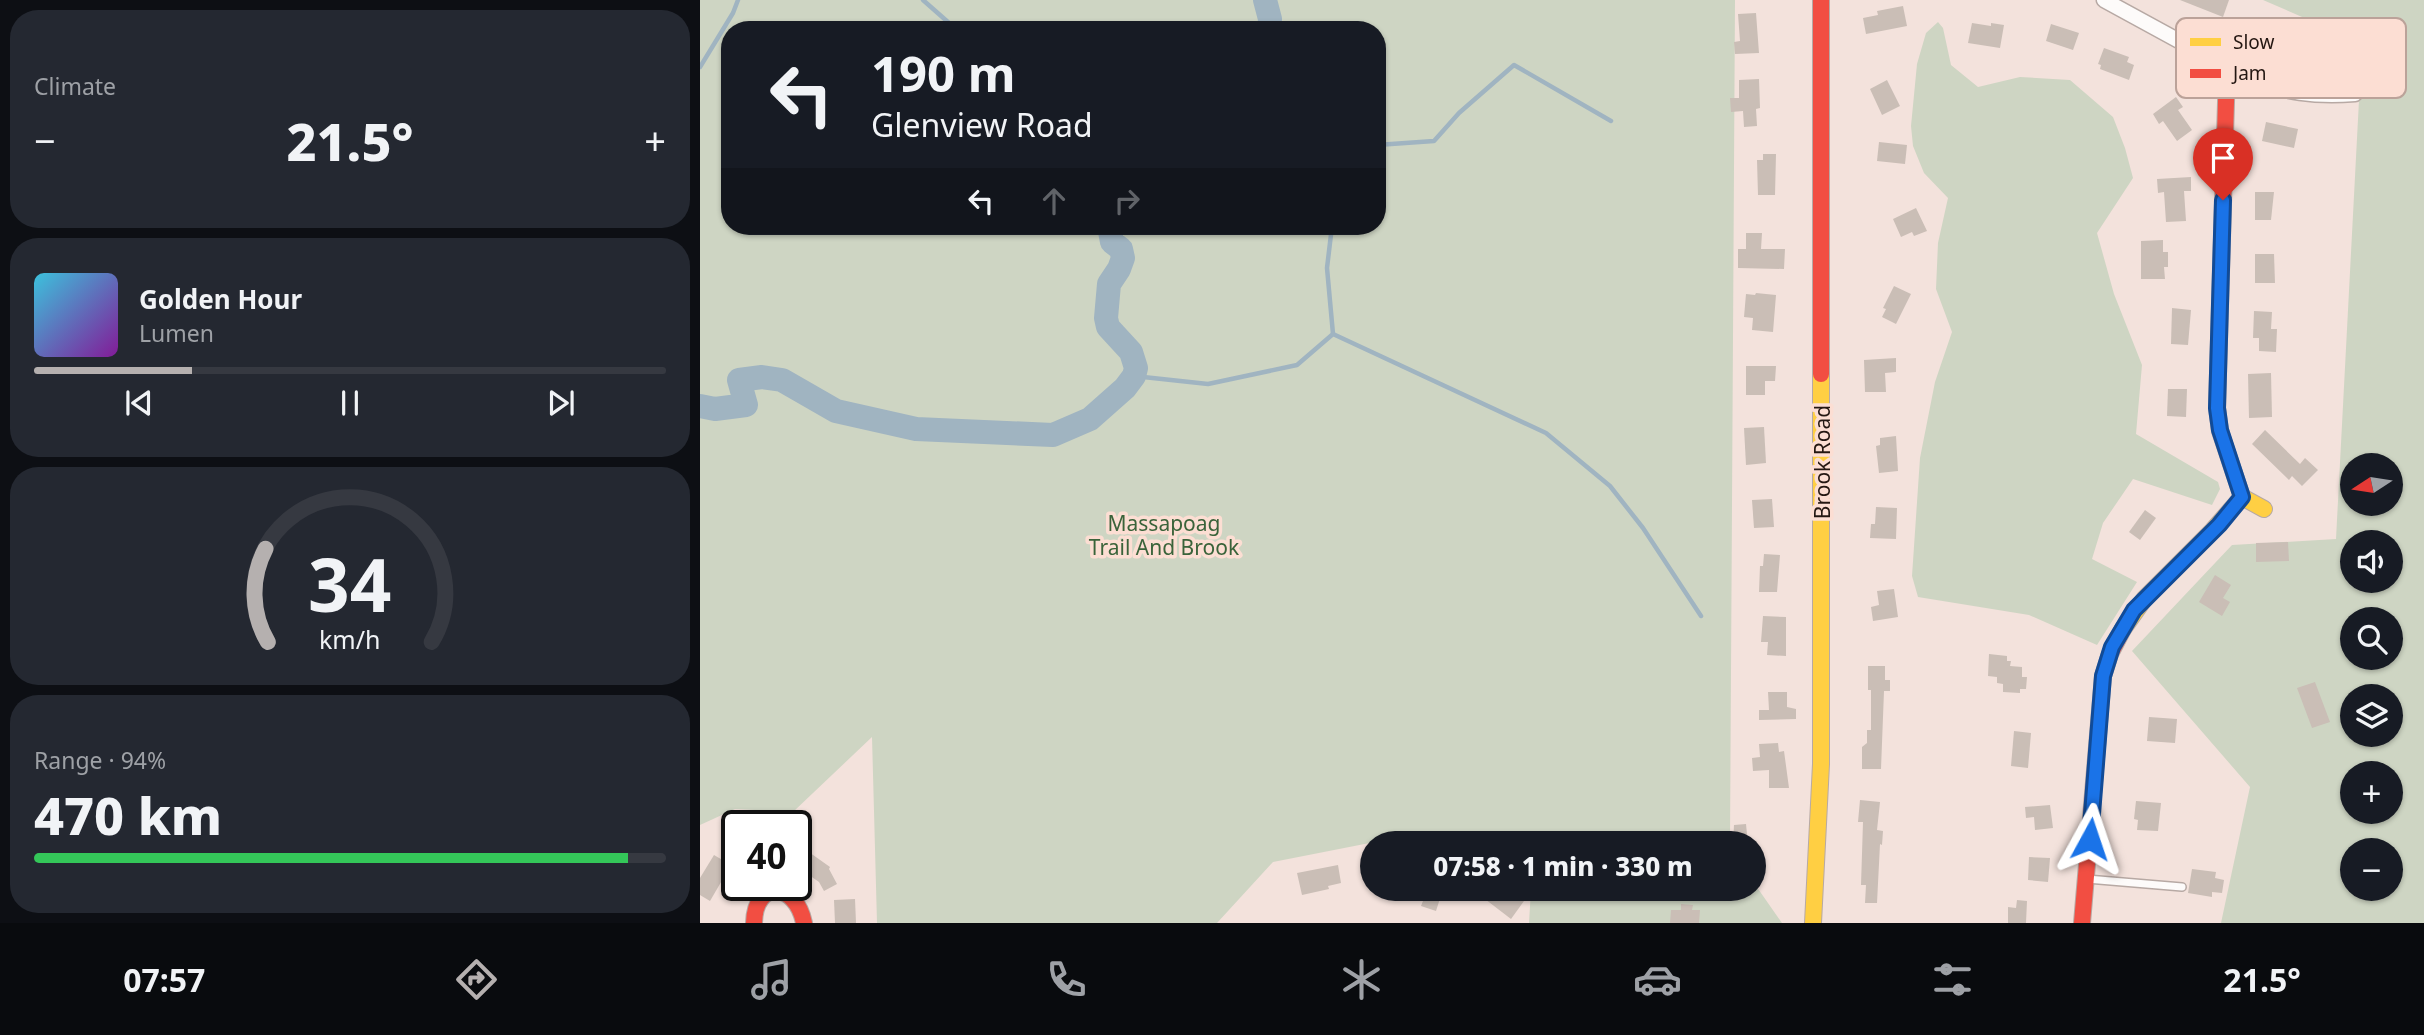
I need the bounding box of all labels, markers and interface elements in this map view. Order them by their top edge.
legend [2176,18,2406,98]
text: Slow [2233,29,2274,55]
text: 190 m [871,40,1016,106]
icon: left [756,49,847,140]
text: Jam [2231,60,2267,86]
text: Climate [34,70,116,102]
text: Glenview Road [871,103,1093,146]
text: 21.5° [287,105,413,176]
text: − [34,114,56,166]
text: + [644,114,666,166]
pin [2193,128,2253,200]
icon: arrive [2204,139,2242,177]
icon: left [962,182,1000,220]
icon: ahead [1035,182,1073,220]
icon: right [1108,182,1146,220]
text: Golden Hour [139,281,302,317]
text: Lumen [139,317,214,349]
icon: previous [120,384,158,422]
icon: pause [331,384,369,422]
icon: next [542,384,580,422]
street label: Brook Road [1808,405,1836,519]
north arrow [2340,453,2403,516]
map controls [2340,453,2403,901]
park label: Massapoag Trail And Brook [1089,509,1240,561]
button: sound [2340,530,2403,593]
text: 34 [308,534,392,633]
button: search [2340,607,2403,670]
text: km/h [319,621,381,655]
button: layers [2340,684,2403,747]
text: Range · 94% [34,744,166,776]
button: + [2340,761,2403,824]
text: 470 km [34,779,222,850]
position arrow [2053,802,2127,876]
speed limit sign: 40 [721,810,812,901]
button: − [2340,838,2403,901]
text: 07:58 · 1 min · 330 m [1433,848,1693,884]
icon: directions [452,955,501,1004]
icon: music [747,955,796,1004]
icon: phone [1042,955,1091,1004]
icon: climate [1337,955,1386,1004]
icon: car [1633,955,1682,1004]
icon: filters [1928,955,1977,1004]
text: 07:57 [123,958,205,1001]
text: 21.5° [2223,958,2301,1001]

